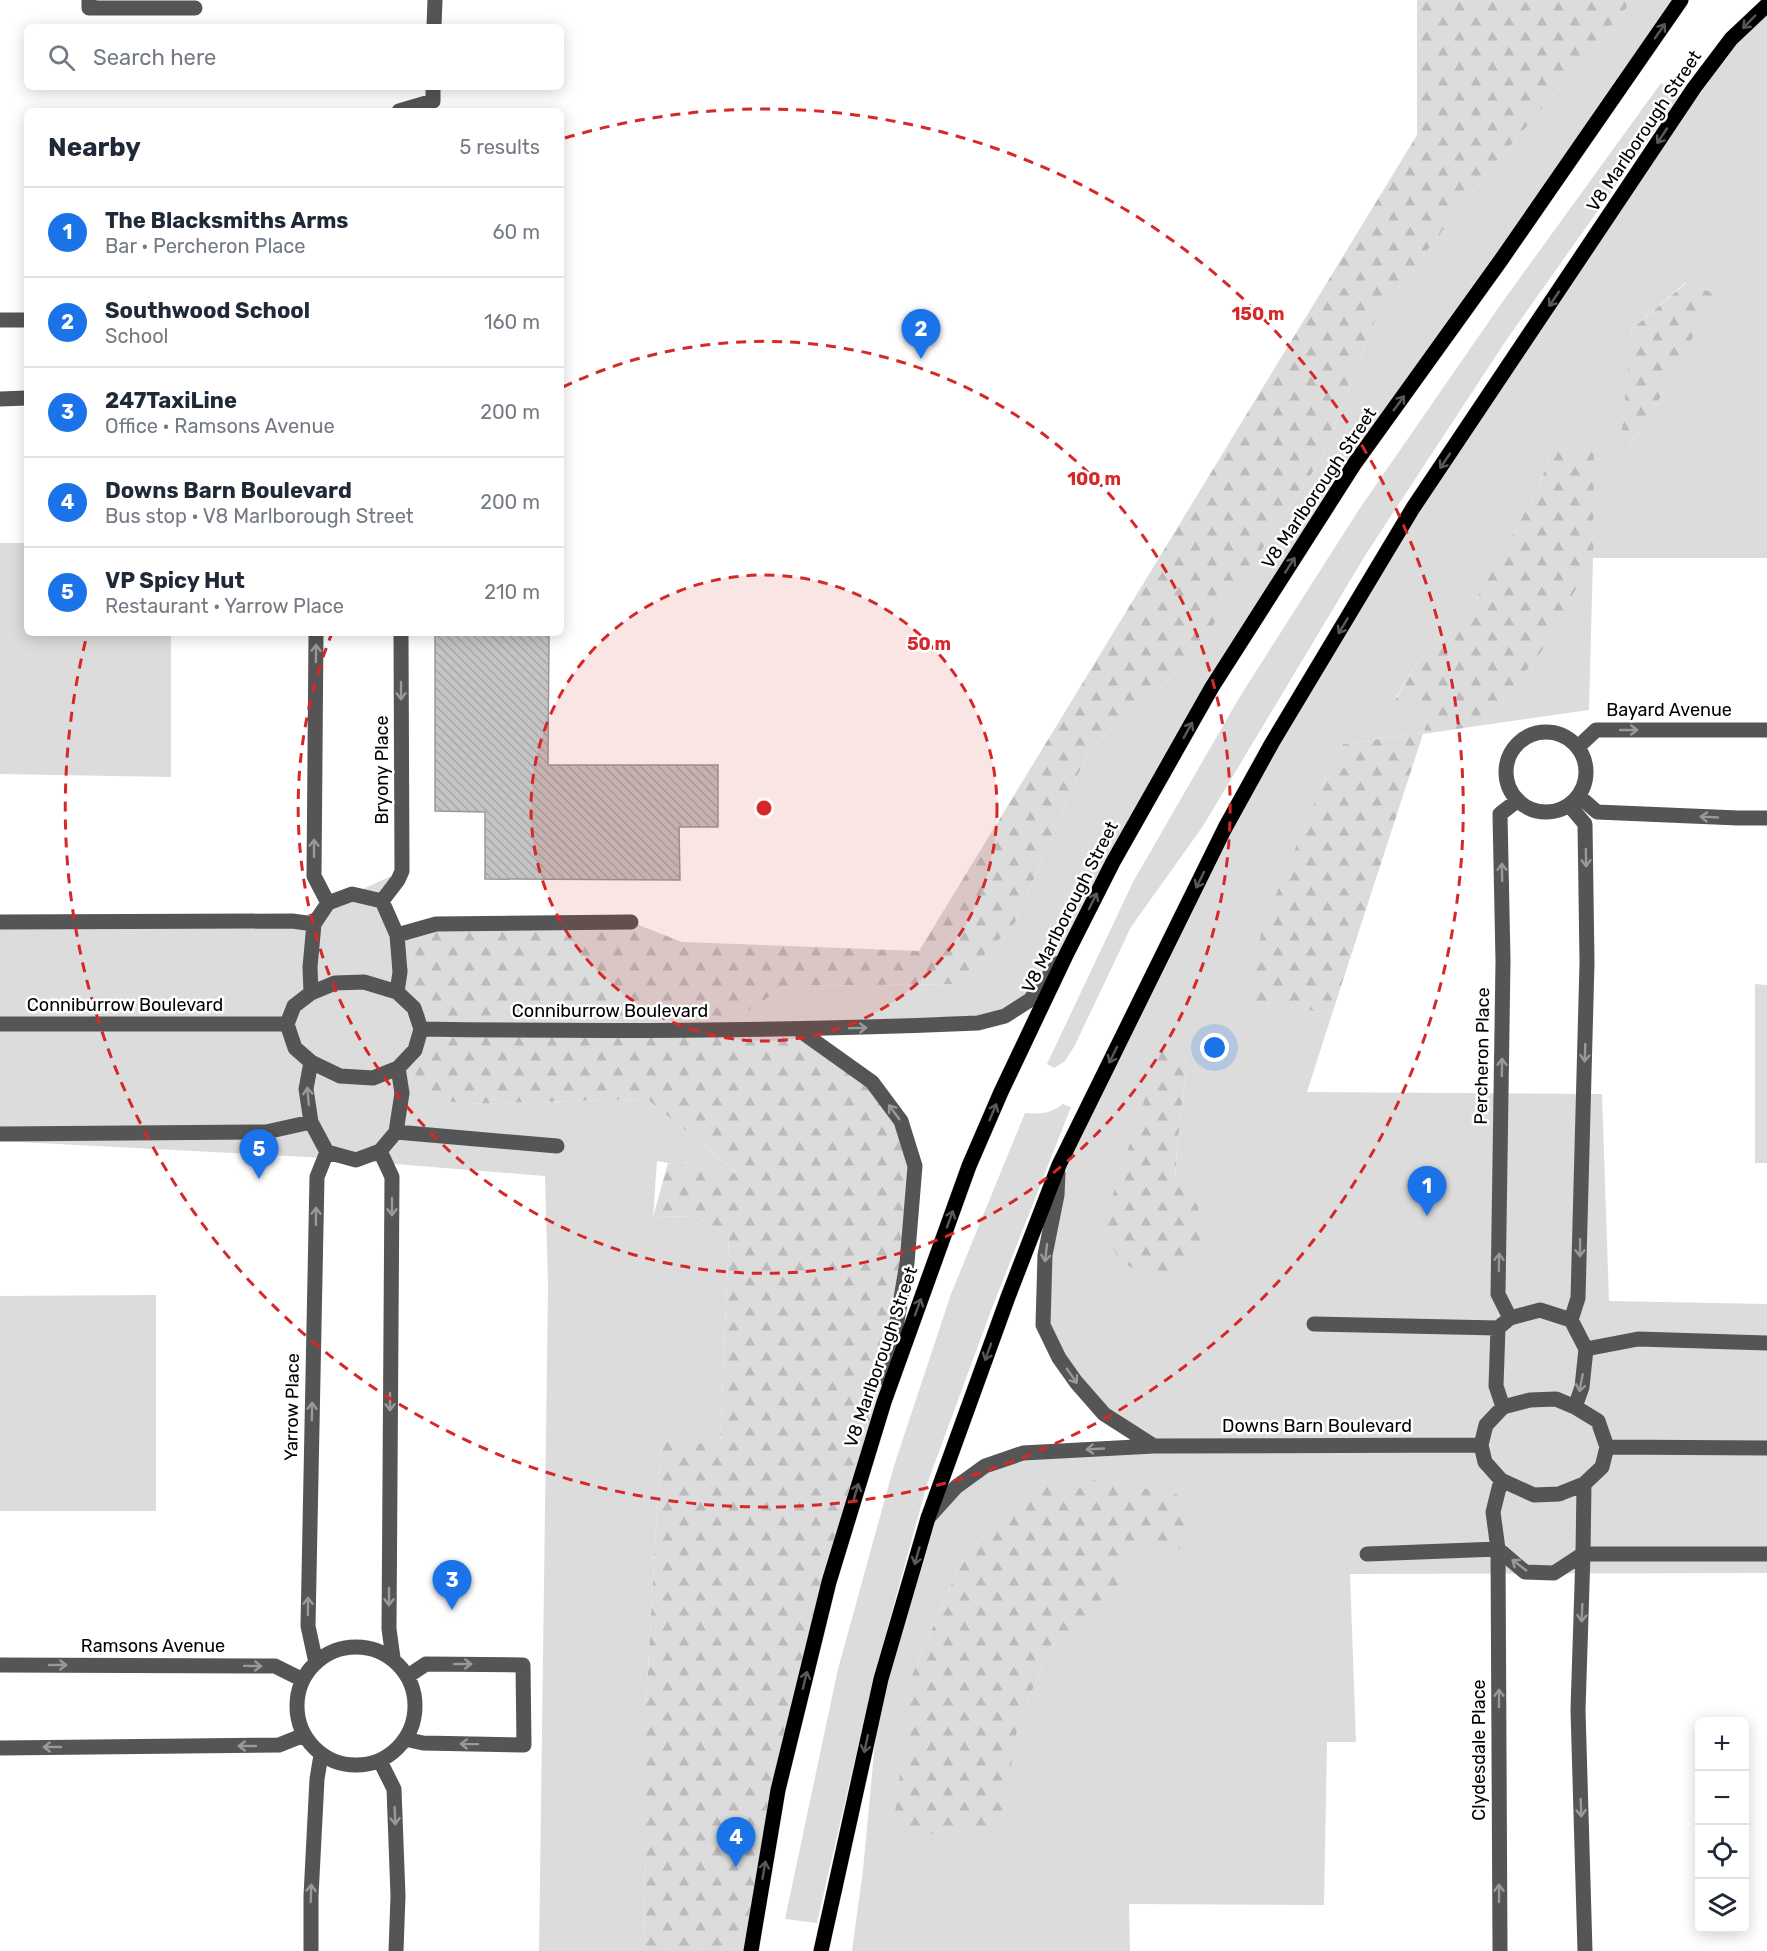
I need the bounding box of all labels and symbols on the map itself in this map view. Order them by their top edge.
one-way arrow [1741,14,1756,29]
one-way arrow [1654,23,1666,40]
street label: V8 Marlborough Street [1582,46,1706,216]
one-way arrow [1656,128,1668,144]
one-way arrow [1548,290,1560,306]
text: 150 m [1231,303,1285,325]
pin: 2 [902,310,940,359]
one-way arrow [1393,395,1405,411]
street label: V8 Marlborough Street [1257,403,1381,573]
one-way arrow [1439,452,1451,468]
text: 100 m [1067,468,1121,490]
one-way arrow [1285,557,1297,574]
one-way arrow [1336,617,1348,634]
text: 50 m [907,633,951,655]
one-way arrow [310,643,322,663]
one-way arrow [395,681,407,701]
street label: Bayard Avenue [1606,699,1732,721]
street label: Bryony Place [371,715,393,825]
one-way arrow [1182,722,1194,739]
one-way arrow [1619,724,1639,736]
centre of rings [754,798,774,818]
one-way arrow [1699,811,1719,822]
street label: V8 Marlborough Street [1017,817,1123,997]
one-way arrow [308,838,320,858]
one-way arrow [1580,847,1592,867]
one-way arrow [1496,862,1507,882]
one-way arrow [1193,871,1205,889]
one-way arrow [1088,892,1100,910]
street label: Percheron Place [1470,987,1494,1125]
street label: Conniburrow Boulevard [27,994,223,1016]
street label: Conniburrow Boulevard [512,1000,708,1022]
one-way arrow [847,1022,867,1033]
your location [1200,1033,1229,1062]
one-way arrow [1579,1042,1591,1062]
one-way arrow [1107,1045,1118,1063]
one-way arrow [1496,1057,1508,1077]
one-way arrow [302,1087,313,1106]
one-way arrow [987,1104,999,1122]
one-way arrow [888,1105,900,1121]
pin: 5 [240,1130,278,1179]
pin: 1 [1408,1166,1446,1216]
one-way arrow [386,1196,398,1216]
one-way arrow [310,1206,322,1226]
one-way arrow [945,1210,956,1228]
one-way arrow [1574,1237,1585,1257]
one-way arrow [1040,1243,1051,1262]
one-way arrow [1493,1252,1505,1272]
street label: V8 Marlborough Street [840,1264,922,1450]
one-way arrow [913,1298,924,1317]
one-way arrow [981,1342,992,1361]
street label: Yarrow Place [280,1353,304,1461]
one-way arrow [1066,1368,1078,1384]
one-way arrow [1576,1373,1587,1392]
one-way arrow [384,1391,396,1411]
one-way arrow [306,1401,318,1421]
street label: Downs Barn Boulevard [1222,1415,1412,1437]
one-way arrow [1086,1444,1106,1455]
one-way arrow [851,1483,862,1502]
one-way arrow [911,1546,922,1565]
one-way arrow [1511,1559,1527,1572]
pin: 3 [432,1560,472,1610]
one-way arrow [383,1586,395,1606]
one-way arrow [302,1596,314,1616]
one-way arrow [1576,1602,1587,1622]
street label: Ramsons Avenue [81,1635,225,1657]
one-way arrow [48,1659,68,1671]
one-way arrow [453,1659,473,1670]
one-way arrow [243,1660,263,1672]
one-way arrow [799,1670,811,1689]
street label: Clydesdale Place [1468,1679,1490,1821]
one-way arrow [1493,1688,1505,1708]
one-way arrow [860,1734,872,1753]
one-way arrow [460,1738,480,1750]
one-way arrow [238,1740,258,1752]
one-way arrow [43,1741,63,1753]
one-way arrow [1576,1797,1587,1817]
one-way arrow [390,1805,401,1825]
pin: 4 [716,1818,756,1867]
one-way arrow [759,1861,770,1881]
one-way arrow [306,1883,317,1903]
one-way arrow [1493,1883,1505,1903]

